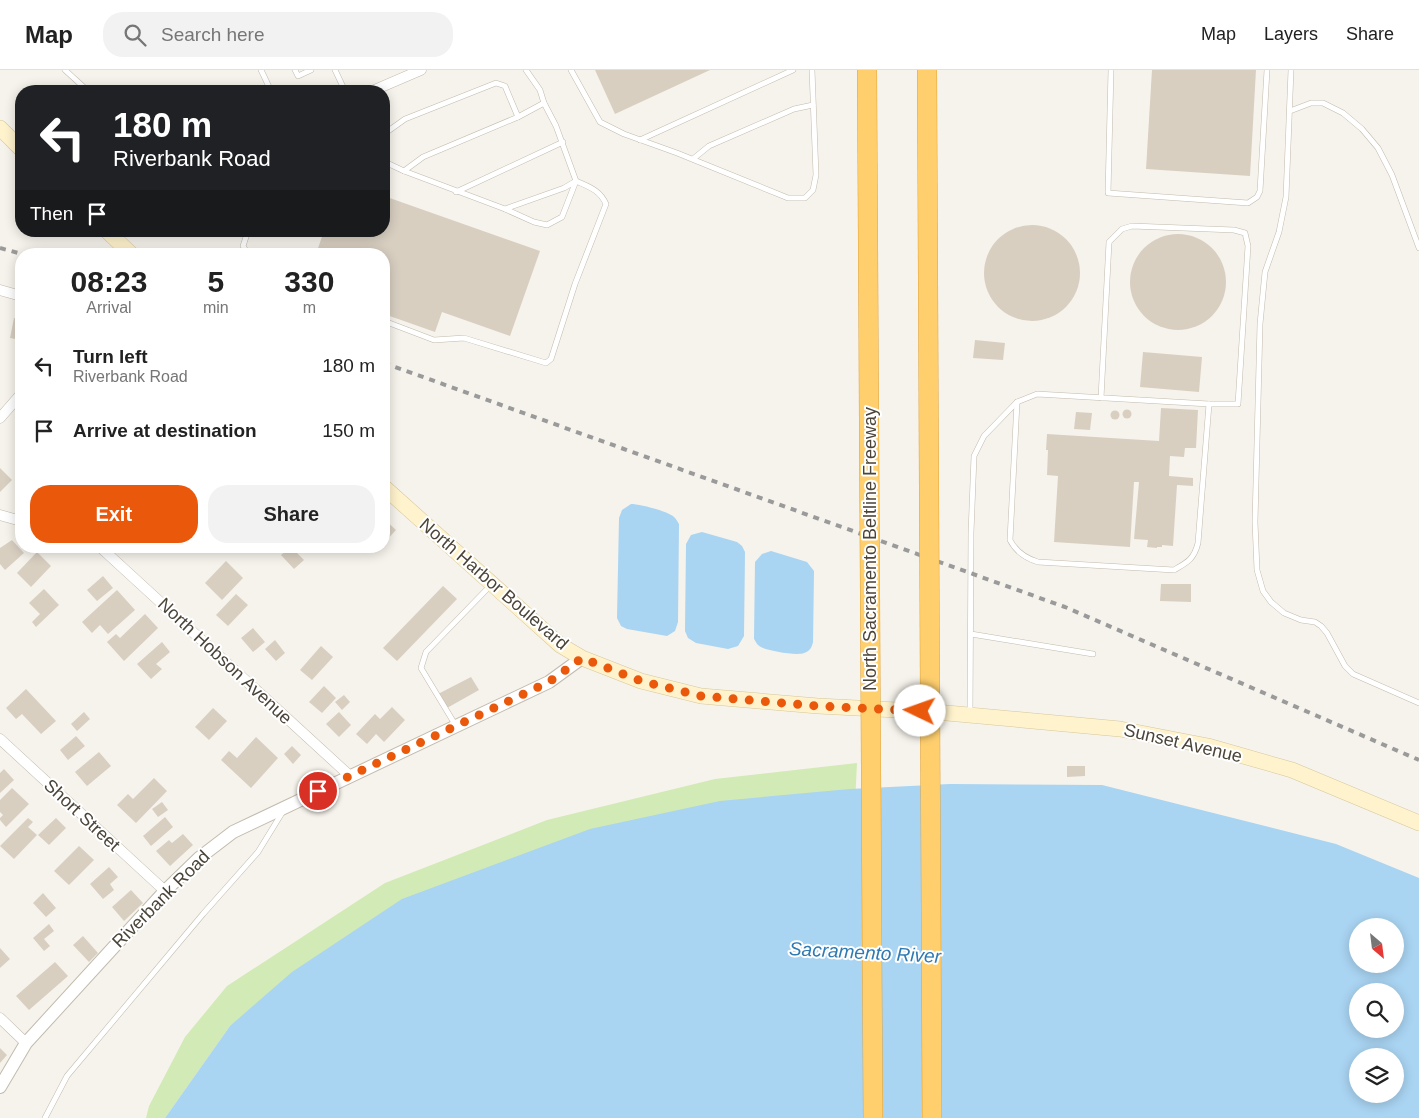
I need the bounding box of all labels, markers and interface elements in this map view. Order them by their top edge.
search box [103,12,453,57]
text: Map [25,21,73,48]
icon: search [121,21,149,49]
text: Search here [161,24,265,45]
text: Map [1201,24,1236,44]
text: Layers [1264,24,1318,44]
text: Share [1346,24,1394,44]
icon: left [30,105,95,170]
text: 180 m [113,105,212,144]
text: Riverbank Road [113,146,271,171]
icon: arrive [83,200,111,228]
text: Then [30,203,73,224]
text: 08:23 [71,265,147,298]
text: 5 [207,265,224,298]
text: 330 [284,265,334,298]
text: Arrival [86,299,132,316]
text: min [203,299,229,316]
text: m [303,299,316,316]
text: Turn left [73,346,148,367]
icon: left [30,352,58,380]
text: 180 m [322,355,375,376]
text: Riverbank Road [73,368,188,385]
street label: North Sacramento Beltline Freeway [860,407,880,691]
icon: arrive [30,417,58,445]
text: Arrive at destination [73,420,257,441]
text: 150 m [322,420,375,441]
button: Exit [30,485,198,543]
button: Share [208,485,375,543]
street label: North Harbor Boulevard [416,514,572,654]
street label: North Hobson Avenue [154,594,296,728]
position arrow [893,684,945,736]
street label: Sunset Avenue [1122,720,1244,766]
pin [297,770,339,812]
street label: Short Street [40,775,124,855]
icon: arrive [304,777,332,805]
street label: Riverbank Road [108,846,214,952]
north arrow [1349,918,1404,972]
map controls [1349,918,1404,1103]
water label: Sacramento River [788,938,942,967]
button: search [1349,983,1404,1038]
button: layers [1349,1048,1404,1103]

